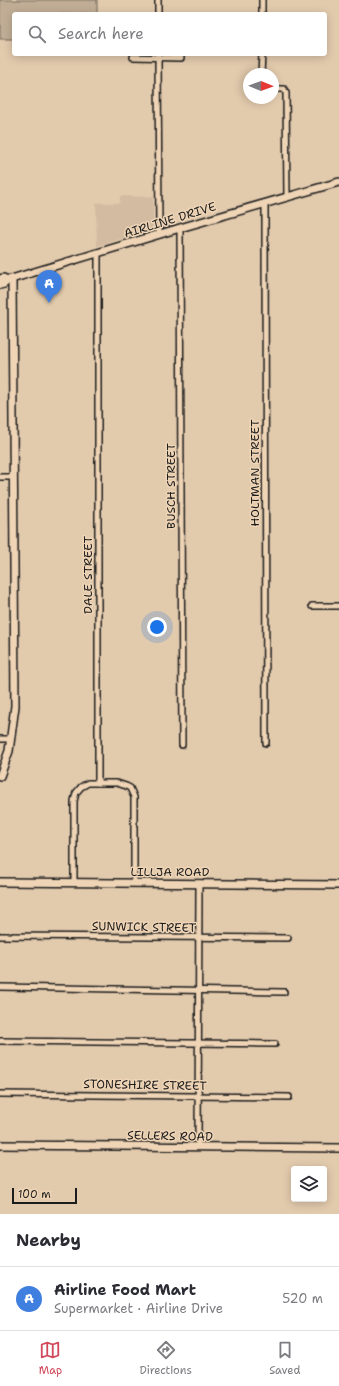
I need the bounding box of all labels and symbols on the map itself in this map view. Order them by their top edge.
north arrow [243,68,279,104]
street label: AIRLINE DRIVE [122,198,218,242]
pin: A [36,270,62,303]
street label: HOLTMAN STREET [247,419,263,527]
street label: BUSCH STREET [163,443,179,529]
street label: DALE STREET [80,535,96,614]
your location [147,617,167,637]
street label: LILLJA ROAD [131,864,209,880]
street label: SUNWICK STREET [92,918,197,936]
street label: STONESHIRE STREET [83,1076,208,1094]
street label: SELLERS ROAD [127,1127,213,1145]
scale bar [12,1186,77,1205]

